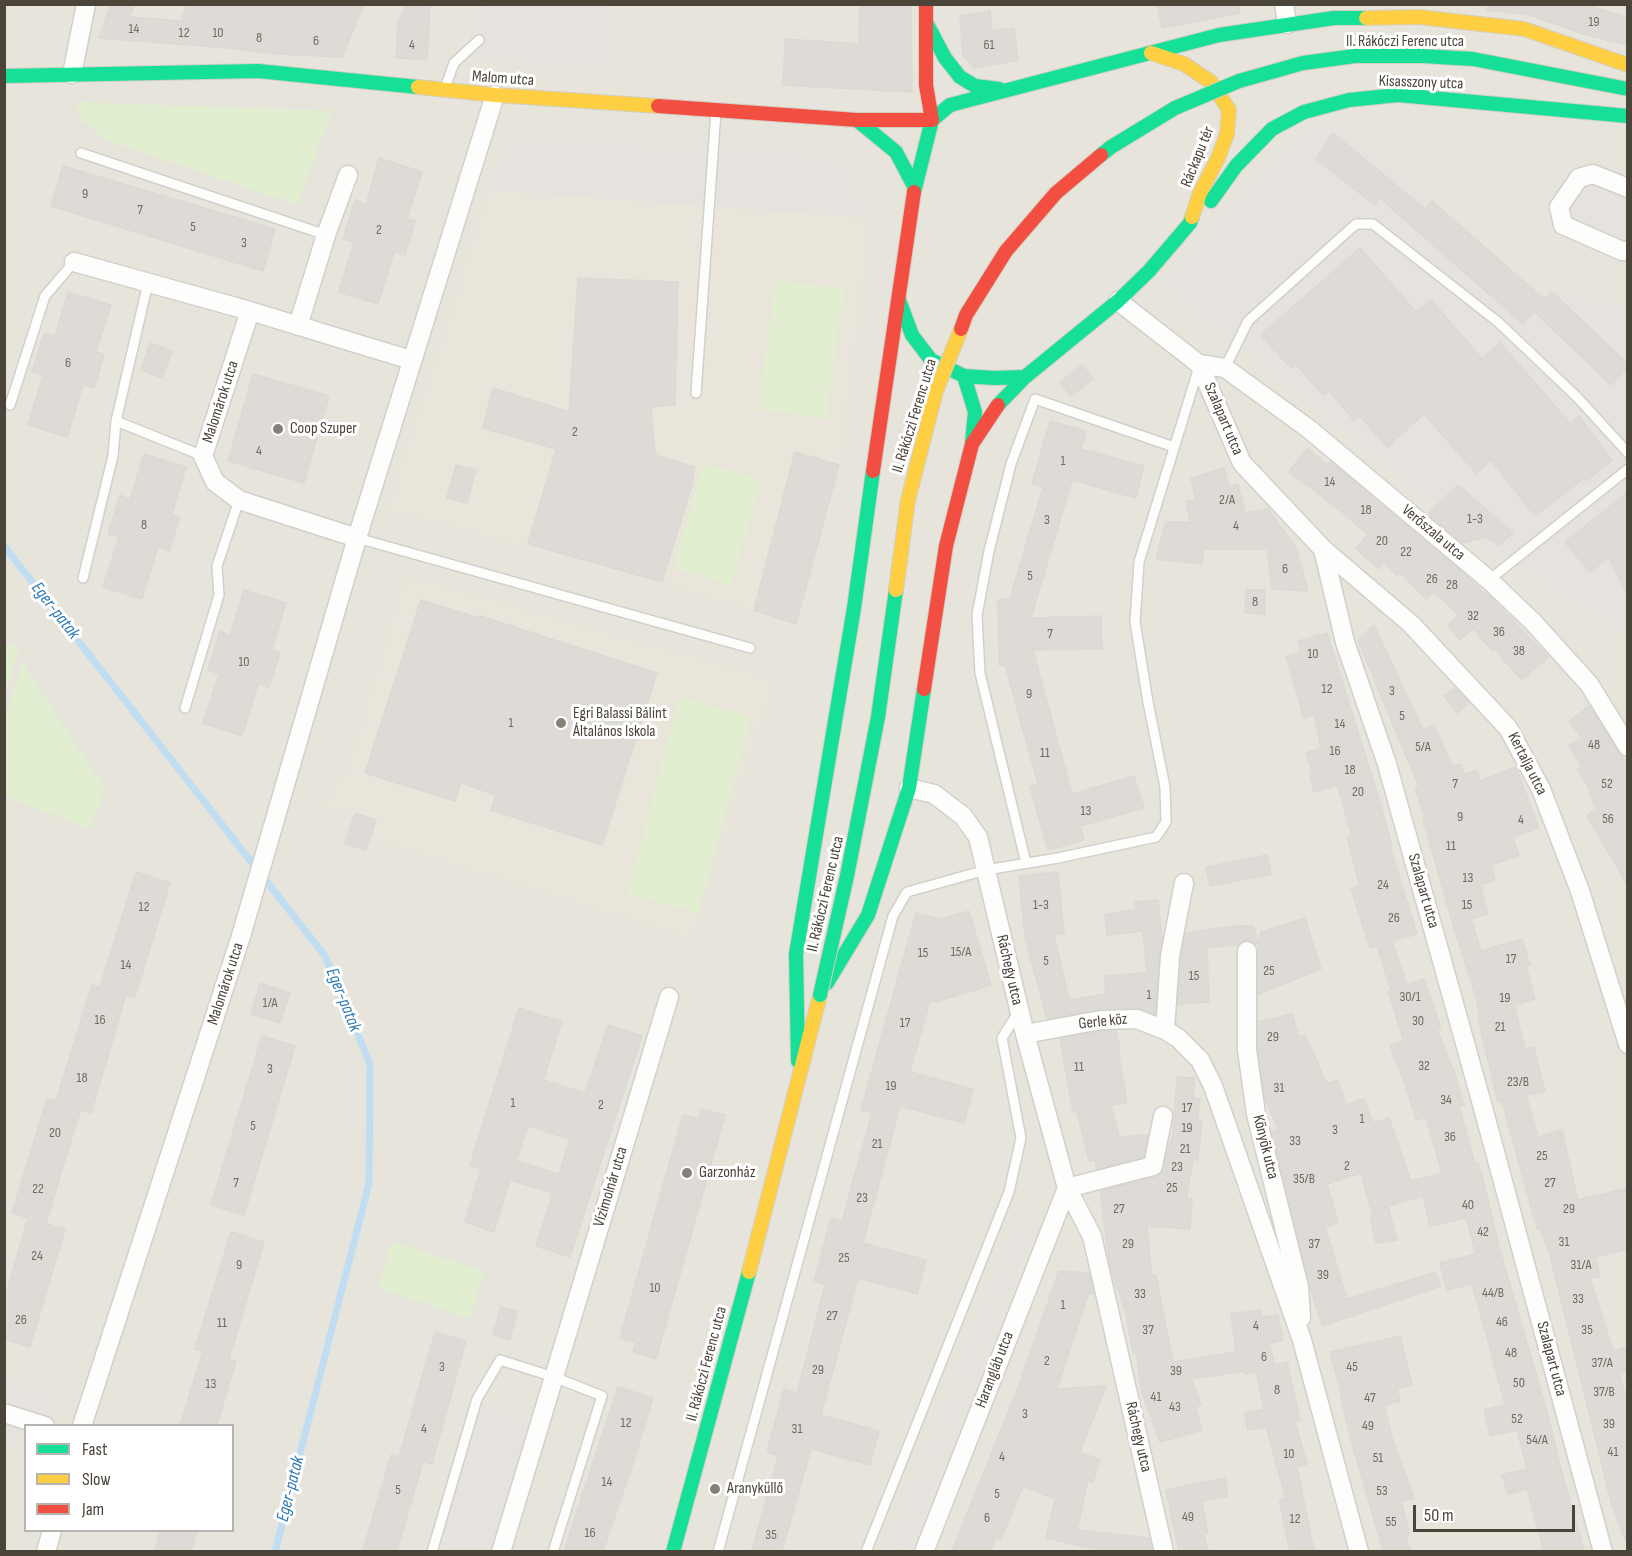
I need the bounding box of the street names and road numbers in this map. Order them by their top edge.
street label: II. Rákóczi Ferenc utca [1346,32,1464,52]
street label: Malom utca [471,67,535,91]
street label: Kisasszony utca [1378,72,1464,94]
street label: Ráckapu tér [1177,124,1219,190]
street label: II. Rákóczi Ferenc utca [889,357,941,475]
street label: Malomárok utca [199,359,243,445]
street label: Szalapart utca [1199,380,1247,458]
street label: Verőszala utca [1397,501,1469,565]
street label: Kertalja utca [1503,729,1551,799]
street label: II. Rákóczi Ferenc utca [803,834,849,954]
street label: Szalapart utca [1403,852,1443,930]
street label: Ráchegy utca [992,933,1026,1007]
street label: Malomárok utca [204,941,248,1027]
street label: Gerle köz [1078,1010,1128,1034]
street label: Könyök utca [1248,1113,1282,1181]
street label: Vízimolnár utca [590,1145,632,1229]
street label: II. Rákóczi Ferenc utca [682,1305,732,1423]
street label: Szalapart utca [1532,1320,1570,1398]
street label: Harangláb utca [972,1329,1018,1411]
street label: Ráchegy utca [1121,1400,1155,1474]

